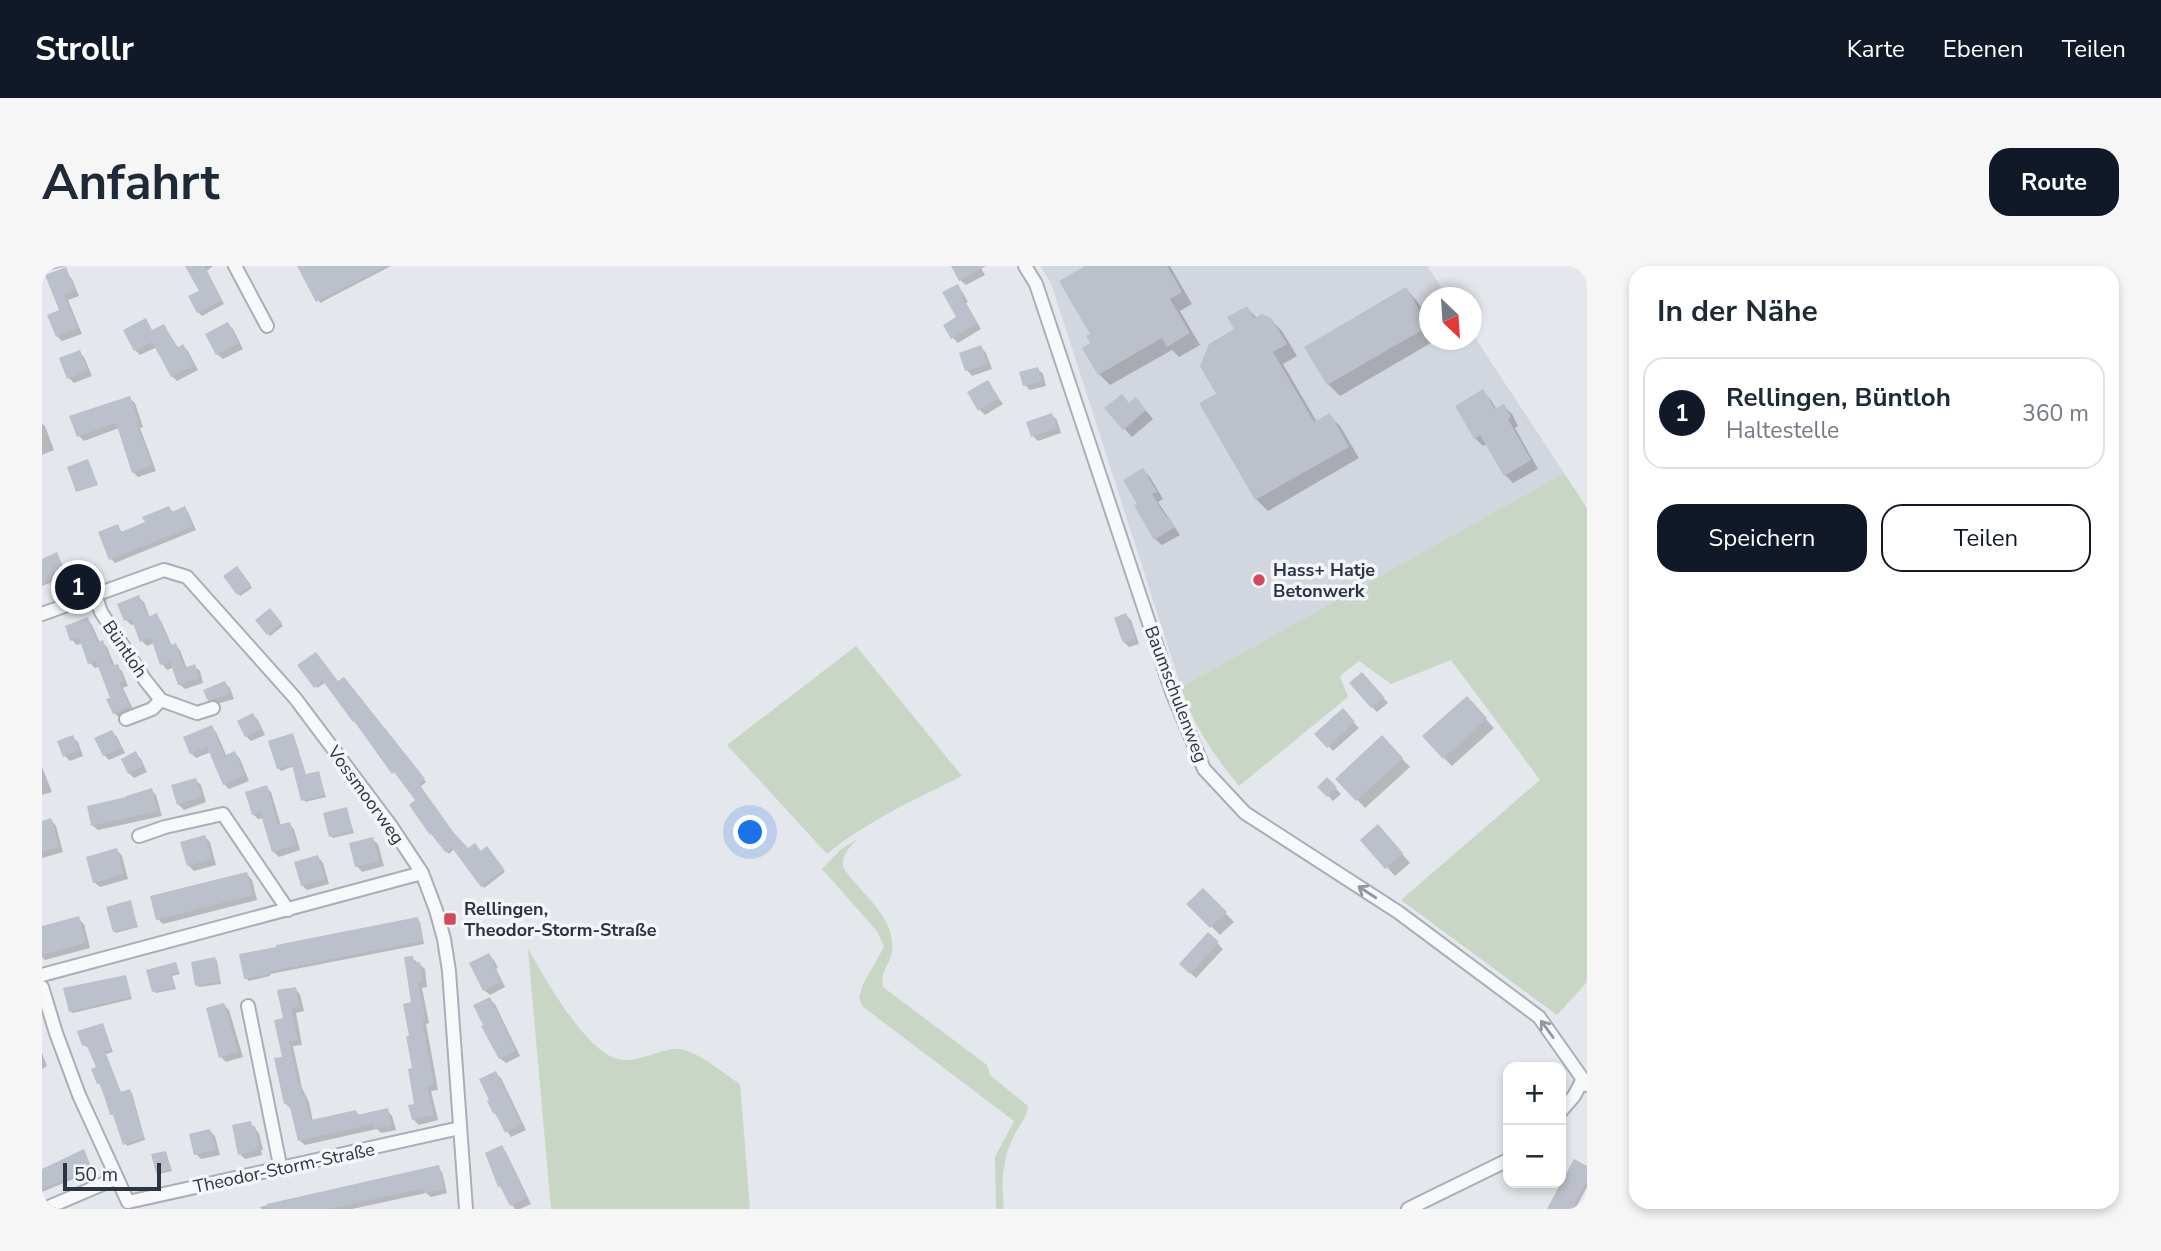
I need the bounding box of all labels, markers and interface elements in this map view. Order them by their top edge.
text: Strollr [35,27,134,72]
text: Karte [1847,33,1905,65]
text: Ebenen [1943,33,2024,65]
text: Teilen [2062,33,2126,65]
button: Route [1989,148,2119,216]
text: Anfahrt [42,149,220,216]
north arrow [1419,287,1482,350]
text: In der Nähe [1657,291,1818,332]
text: Rellingen, Büntloh [1726,380,1951,415]
text: 1 [1675,398,1689,429]
text: 360 m [2022,398,2089,429]
text: Haltestelle [1726,415,1839,446]
button: Speichern [1657,504,1867,572]
button: Teilen [1881,504,2091,572]
place label: Hass+ Hatje Betonwerk [1273,558,1375,603]
pin: 1 [55,561,101,613]
marker: Hass+ Hatje Betonwerk [1251,572,1267,588]
street label: Büntloh [97,616,153,682]
street label: Baumschulenweg [1139,622,1213,766]
street label: Vossmoorweg [322,740,410,849]
your location [733,815,767,849]
one-way arrow [1358,884,1377,899]
place label: Rellingen, Theodor-Storm-Straße [464,897,657,942]
marker: Rellingen, Theodor-Storm-Straße [442,911,458,927]
one-way arrow [1540,1020,1554,1039]
map controls [1503,1062,1566,1188]
button: + [1503,1062,1566,1125]
button: − [1503,1125,1566,1188]
street label: Theodor-Storm-Straße [191,1137,377,1199]
scale bar [63,1160,161,1192]
text: 50 m [74,1162,118,1188]

